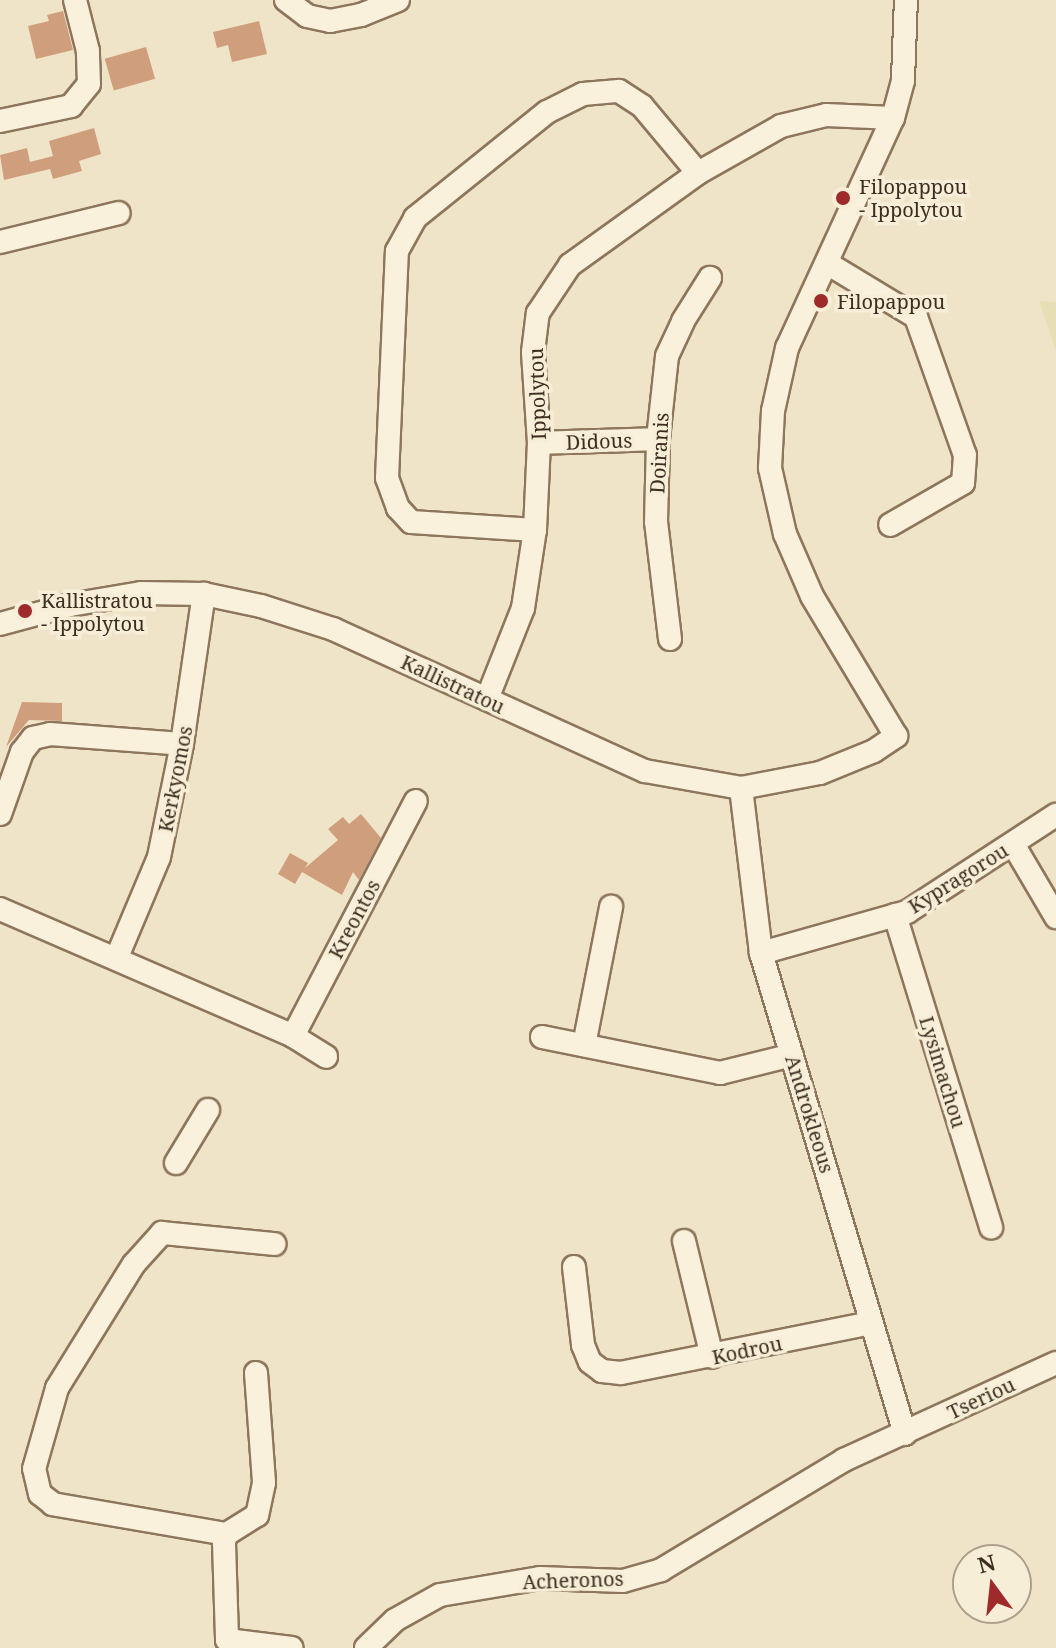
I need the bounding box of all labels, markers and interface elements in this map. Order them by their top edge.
place label: Filopappou - Ippolytou [859,174,967,221]
marker: Filopappou - Ippolytou [834,189,852,207]
place label: Filopappou [837,289,945,313]
marker: Filopappou [812,292,830,310]
street label: Ippolytou [523,347,551,441]
street label: Doiranis [645,412,673,494]
street label: Didous [565,428,633,454]
place label: Kallistratou - Ippolytou [41,588,153,635]
marker: Kallistratou - Ippolytou [16,602,34,620]
street label: Kallistratou [397,650,509,718]
street label: Kerkyomos [153,724,197,834]
street label: Kypragorou [904,838,1012,918]
street label: Kreontos [323,875,385,963]
street label: Lysimachou [915,1013,971,1131]
street label: Androkleous [781,1052,839,1176]
street label: Kodrou [710,1331,784,1369]
street label: Tseriou [943,1372,1019,1424]
north arrow [952,1544,1032,1624]
text: N [974,1546,999,1579]
street label: Acheronos [522,1566,624,1594]

